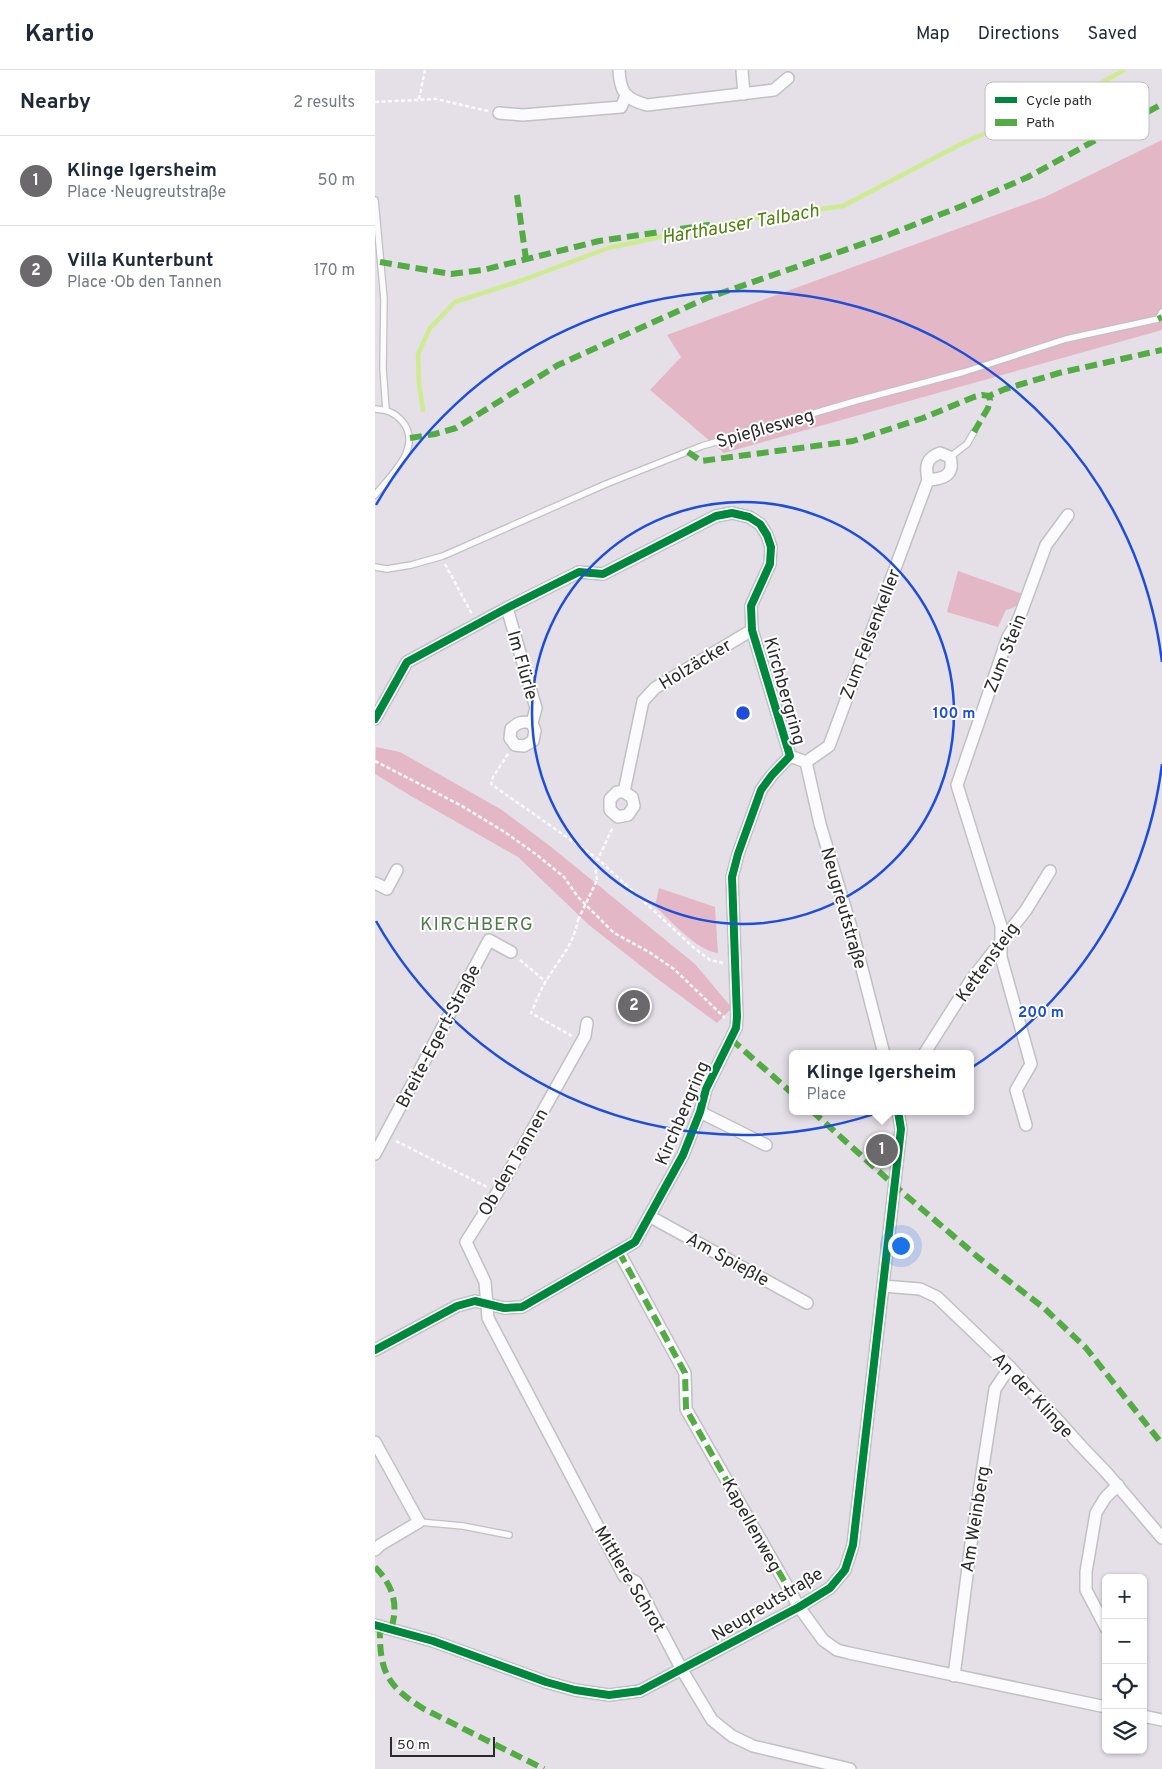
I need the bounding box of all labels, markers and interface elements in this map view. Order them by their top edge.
text: Kartio [25,20,94,50]
text: Map [916,23,950,46]
text: Directions [978,23,1060,46]
text: Saved [1088,23,1137,46]
legend [985,82,1149,140]
text: Nearby [20,89,91,116]
text: 2 results [293,93,355,113]
text: Cycle path [1026,93,1092,110]
text: Path [1026,115,1055,132]
text: Klinge Igersheim [67,159,217,183]
text: 1 [33,171,39,191]
text: 50 m [318,171,355,191]
text: Place · Neugreutstraße [67,183,226,203]
water label: Harthauser Talbach [660,199,822,251]
text: Villa Kunterbunt [67,249,213,273]
text: 2 [31,261,41,281]
text: 170 m [314,261,355,281]
text: Place · Ob den Tannen [67,273,222,293]
street label: Spießlesweg [714,405,817,454]
street label: Zum Felsenkeller [836,566,907,703]
street label: Zum Stein [980,611,1033,696]
street label: Im Flürle [501,628,542,703]
street label: Holzäcker [655,635,736,696]
street label: Kirchbergring [757,635,810,748]
centre of rings [734,704,752,722]
text: 100 m [933,705,975,724]
street label: Neugreutstraße [814,845,871,972]
district label: KIRCHBERG [420,913,534,937]
street label: Kettensteig [951,918,1025,1007]
street label: Breite-Egert-Straße [392,961,487,1112]
pin: 2 [618,987,650,1025]
text: 200 m [1018,1004,1064,1023]
popup [789,1050,974,1115]
street label: Kirchbergring [651,1058,716,1169]
text: Klinge Igersheim [807,1061,956,1085]
text: Place [807,1085,846,1105]
street label: Ob den Tannen [474,1105,554,1221]
pin: 1 [866,1131,898,1169]
street label: Am Spießle [682,1228,773,1293]
your location [888,1233,914,1259]
street label: An der Klinge [986,1348,1078,1444]
street label: Am Weinberg [957,1464,996,1574]
street label: Kapellenweg [716,1475,786,1577]
street label: Mittlere Schrot [588,1522,670,1637]
street label: Neugreutstraße [708,1563,828,1648]
map controls [1102,1574,1147,1754]
button: + [1102,1574,1147,1619]
button: − [1102,1619,1147,1664]
button: locate [1102,1664,1147,1709]
button: layers [1102,1709,1147,1754]
scale bar [390,1734,495,1757]
text: 50 m [397,1737,430,1754]

